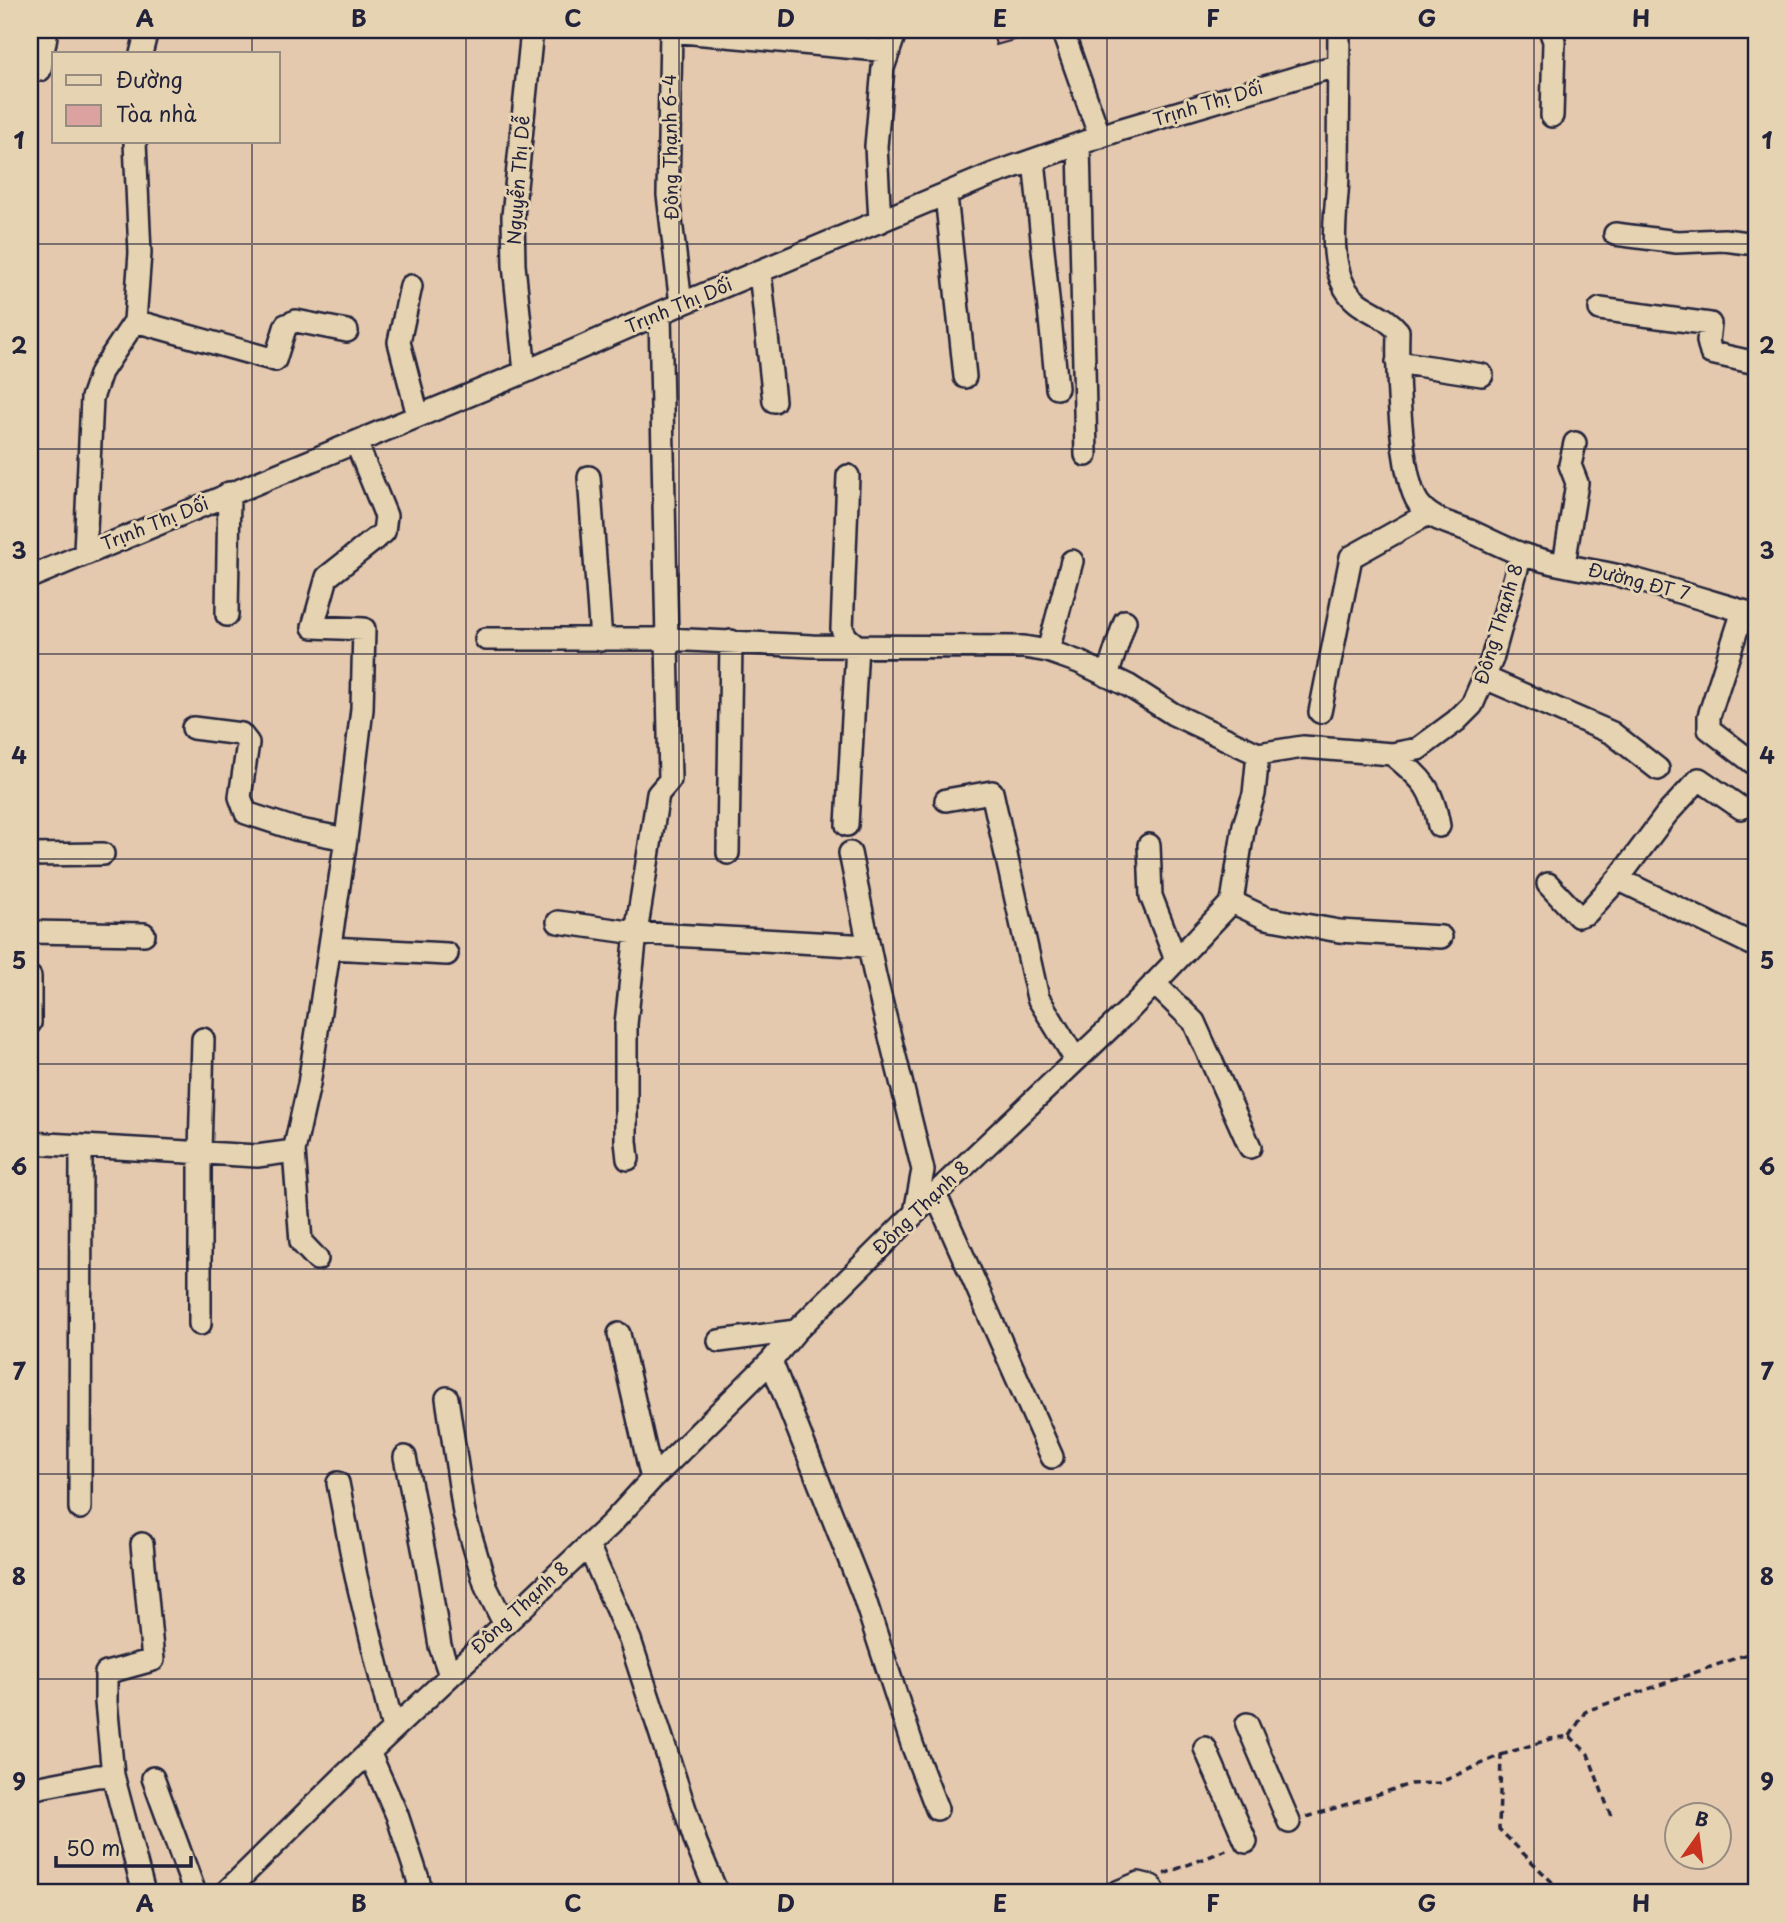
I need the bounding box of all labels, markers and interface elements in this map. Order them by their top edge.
text: A [136,0,154,35]
text: B [351,0,367,35]
text: C [564,0,582,35]
text: D [777,0,795,35]
text: E [993,0,1007,35]
text: F [1206,0,1220,35]
text: G [1418,0,1436,35]
text: H [1632,0,1650,35]
legend [52,52,280,144]
text: Đường [116,63,183,95]
street label: Trịnh Thị Dối [1149,73,1266,132]
street label: Đông Thạnh 6-4 [655,74,684,220]
text: Tòa nhà [116,97,196,129]
street label: Nguyễn Thị Dễ [500,114,535,245]
text: 1 [14,122,25,157]
text: 1 [1762,122,1773,157]
street label: Trịnh Thị Dối [621,270,736,339]
text: 2 [11,327,27,362]
text: 2 [1759,327,1775,362]
street label: Trịnh Thị Dối [97,489,212,556]
text: 3 [11,532,27,567]
text: 3 [1759,532,1775,567]
street label: Đường ĐT 7 [1586,555,1693,606]
street label: Đông Thạnh 8 [1466,560,1529,687]
text: 4 [11,737,27,772]
text: 4 [1759,737,1775,772]
text: 5 [12,942,26,977]
text: 5 [1760,942,1774,977]
text: 6 [11,1148,27,1183]
text: 6 [1759,1148,1775,1183]
street label: Đông Thạnh 8 [866,1154,974,1260]
text: 7 [12,1353,26,1388]
text: 7 [1760,1353,1774,1388]
street label: Đông Thạnh 8 [464,1554,574,1659]
text: 8 [12,1558,26,1593]
text: 8 [1760,1558,1774,1593]
text: 9 [12,1763,26,1798]
text: 9 [1760,1763,1774,1798]
north arrow [1664,1800,1734,1870]
text: B [1693,1803,1712,1834]
scale bar [56,1825,191,1869]
text: 50 m [66,1831,120,1863]
text: A [136,1885,154,1920]
text: B [351,1885,367,1920]
text: C [564,1885,582,1920]
text: D [777,1885,795,1920]
text: E [993,1885,1007,1920]
text: F [1206,1885,1220,1920]
text: G [1418,1885,1436,1920]
text: H [1632,1885,1650,1920]

